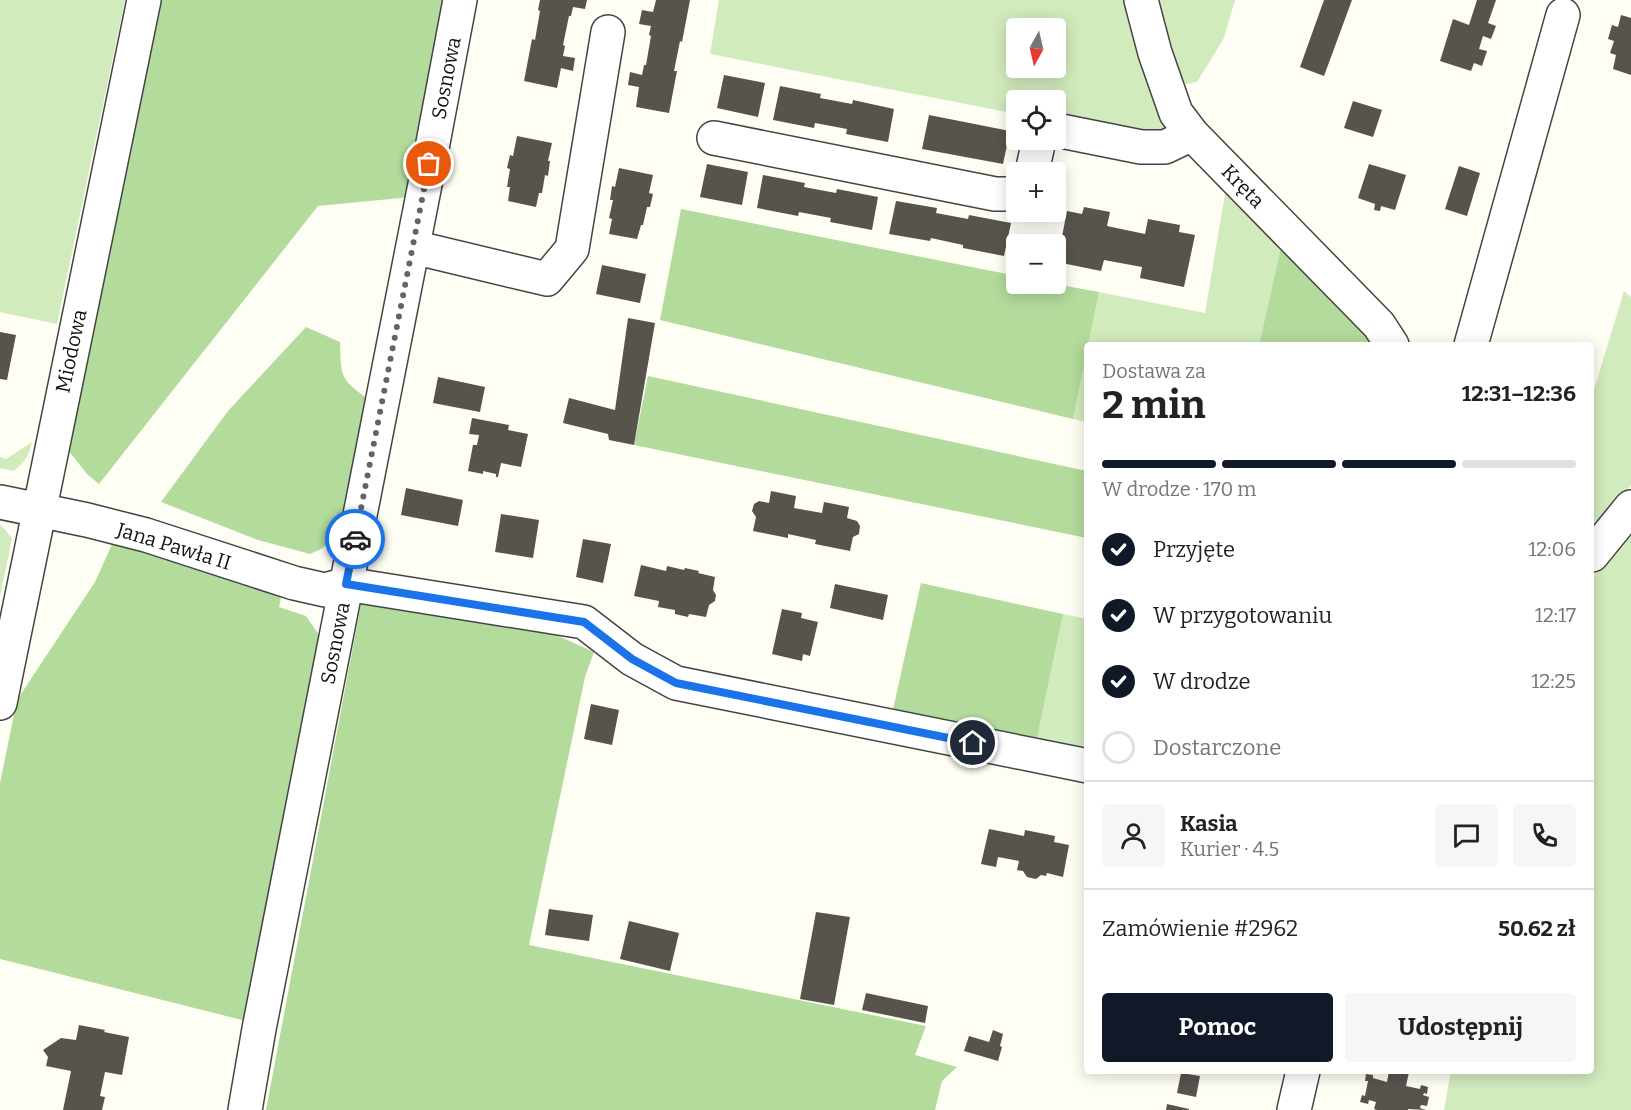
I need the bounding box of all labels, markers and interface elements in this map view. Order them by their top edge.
north arrow [1006,18,1066,78]
map controls [1006,18,1066,294]
street label: Sosnowa [426,35,466,121]
button: locate [1006,90,1066,150]
pin [403,138,454,189]
icon: bag [412,147,445,180]
street label: Kręta [1217,159,1269,213]
button: + [1006,162,1066,222]
button: − [1006,234,1066,294]
street label: Miodowa [50,307,92,395]
text: Dostawa za [1102,359,1206,383]
text: 12:31–12:36 [1462,380,1576,407]
text: 2 min [1102,382,1206,428]
text: W drodze · 170 m [1102,477,1256,501]
courier [325,509,385,569]
street label: Jana Pawła II [113,517,234,575]
icon: car [339,523,372,556]
icon: check [1102,533,1135,566]
text: Przyjęte [1153,536,1235,563]
text: 12:06 [1528,537,1576,561]
icon: check [1102,599,1135,632]
street label: Sosnowa [315,600,355,686]
text: W przygotowaniu [1153,602,1332,629]
text: 12:17 [1535,603,1576,627]
icon: check [1102,665,1135,698]
text: W drodze [1153,668,1251,695]
text: 12:25 [1531,669,1576,693]
pin [947,717,998,768]
icon: home [956,726,989,759]
text: Dostarczone [1153,734,1281,761]
button: person [1102,804,1165,867]
button: chat [1435,804,1498,867]
button: phone [1513,804,1576,867]
text: Kasia [1180,810,1238,837]
text: Kurier · 4.5 [1180,837,1279,861]
text: Zamówienie #2962 [1102,915,1298,942]
text: 50.62 zł [1498,915,1576,942]
button: Pomoc [1102,993,1333,1062]
button: Udostępnij [1345,993,1576,1062]

